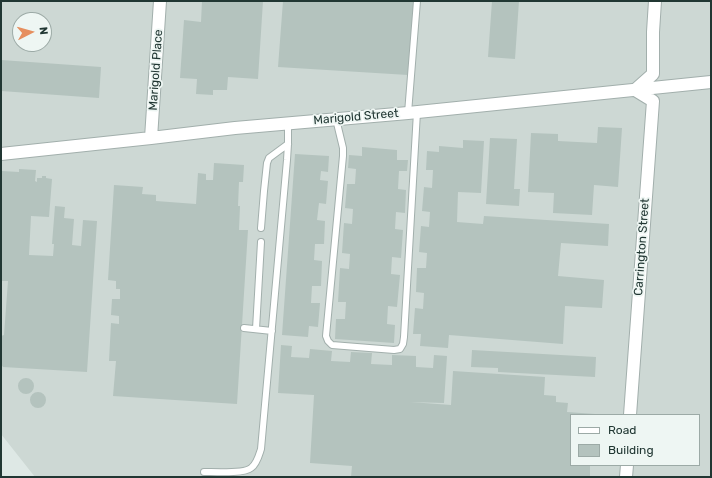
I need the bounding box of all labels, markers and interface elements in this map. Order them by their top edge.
north arrow [12,12,52,52]
text: N [37,26,50,35]
street label: Marigold Place [146,29,166,111]
street label: Marigold Street [313,106,399,128]
street label: Carrington Street [631,198,653,296]
legend [570,414,700,466]
text: Road [608,423,636,437]
text: Building [608,443,654,457]

